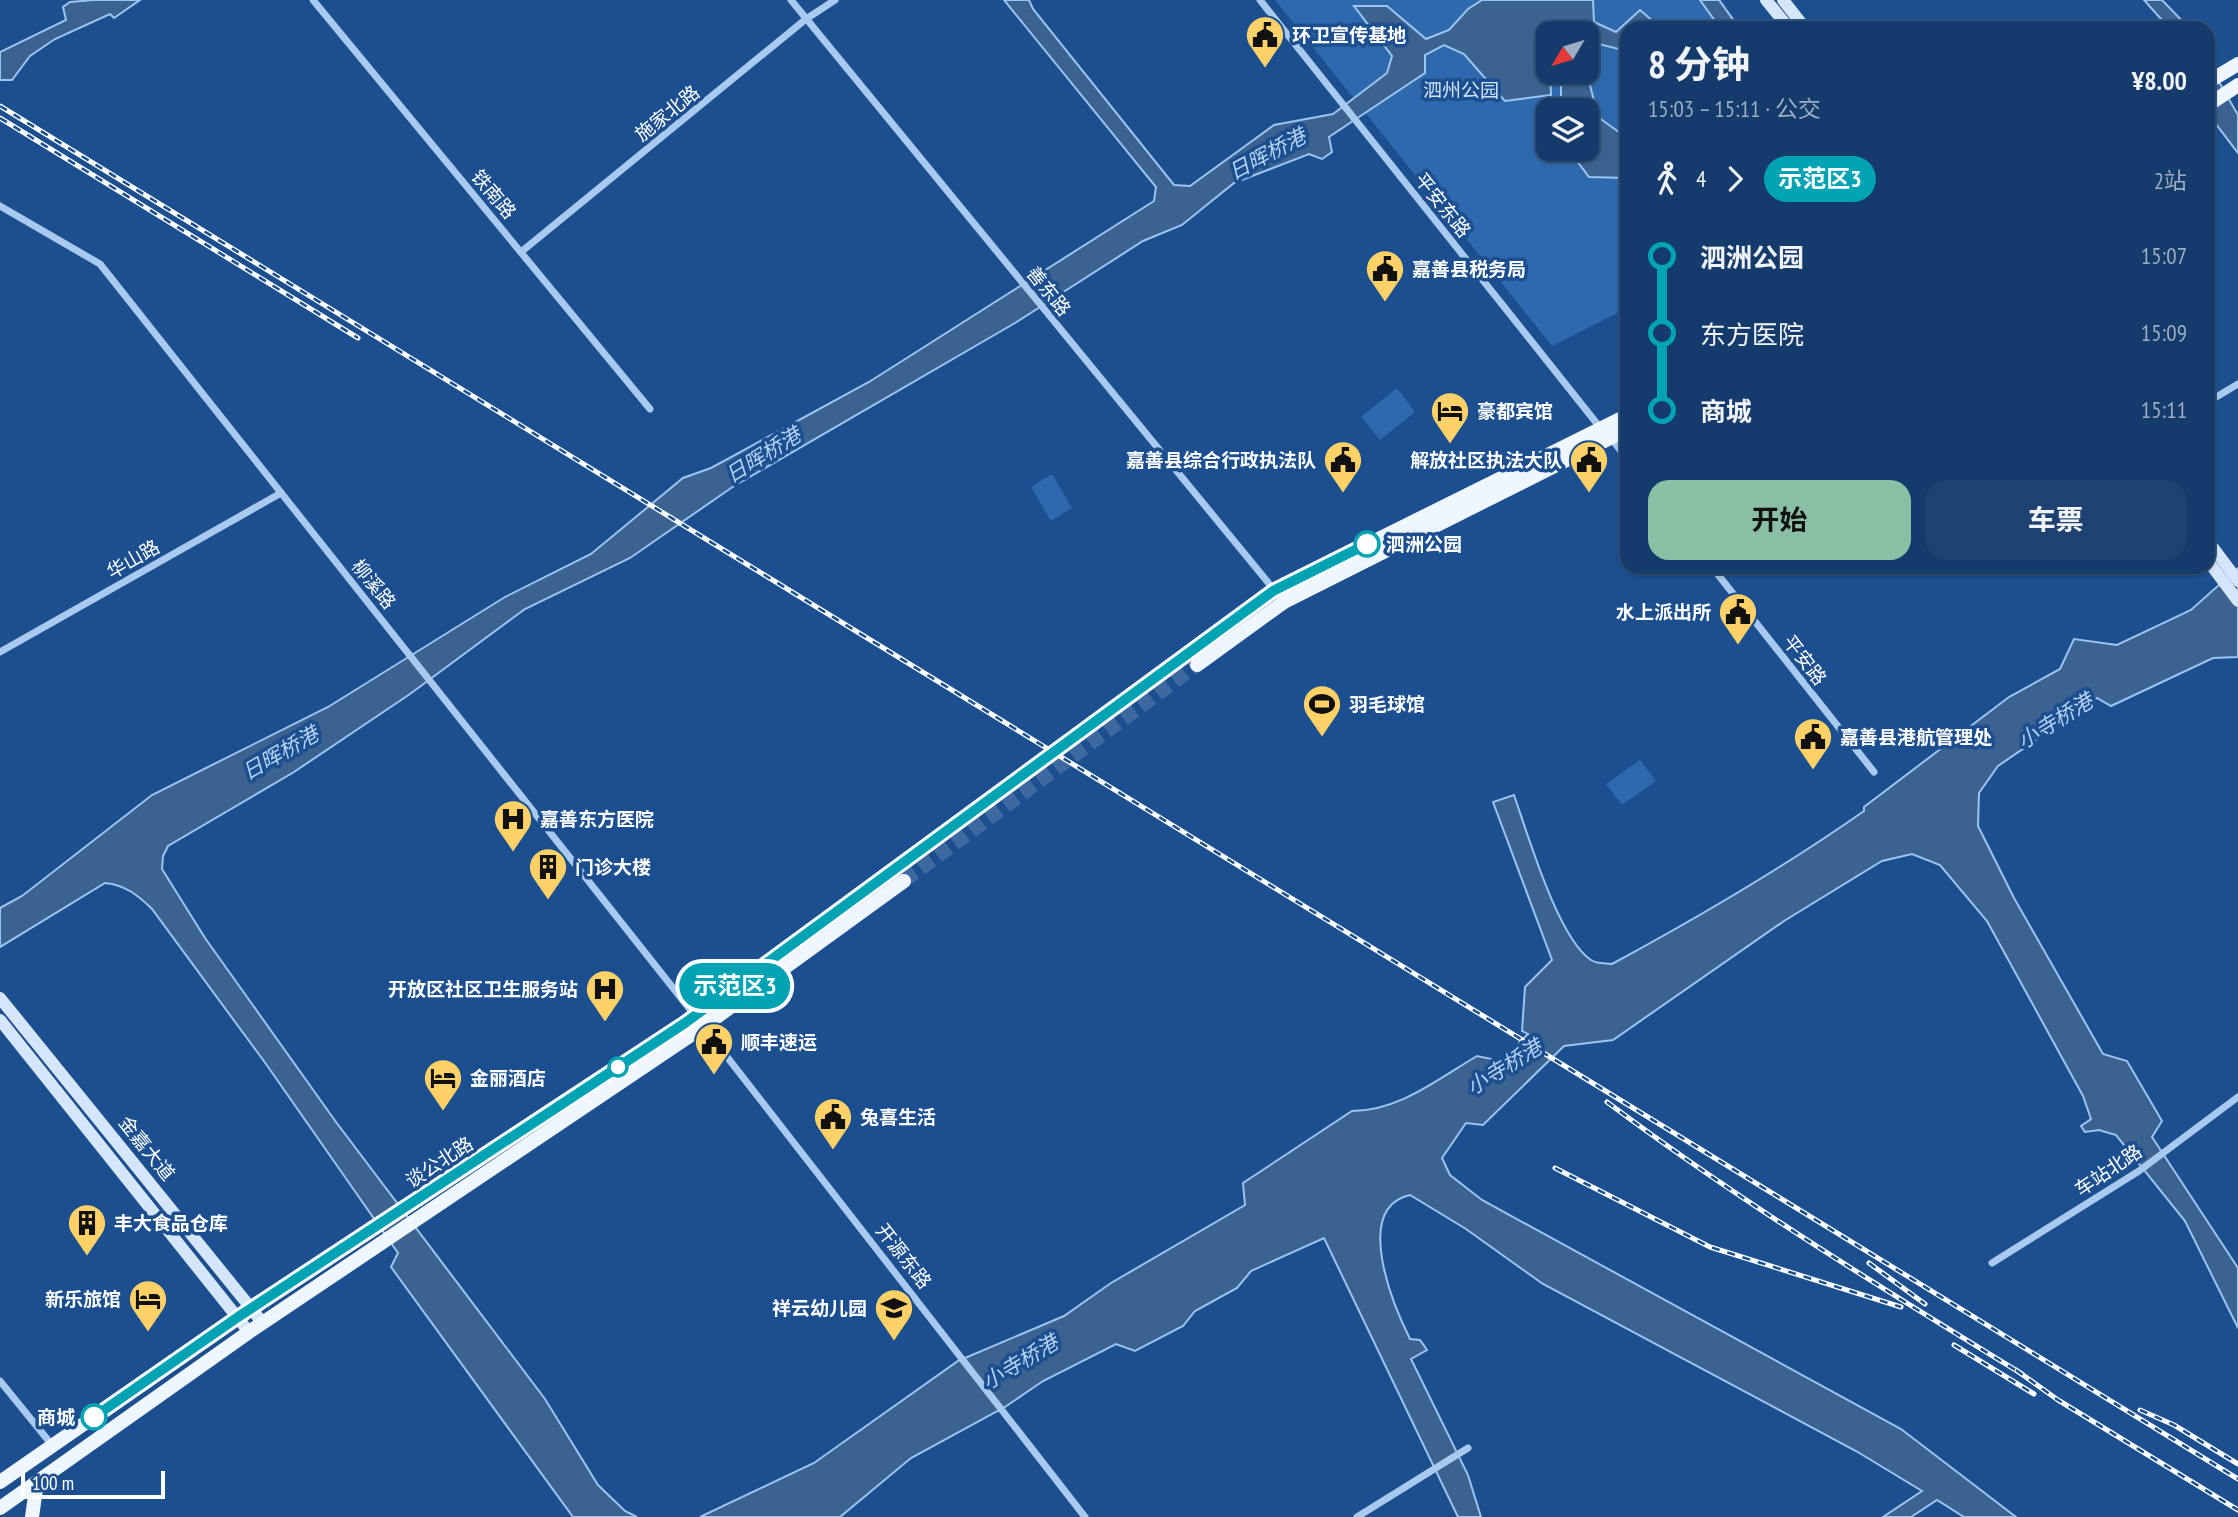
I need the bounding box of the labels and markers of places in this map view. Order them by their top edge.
public building icon: 环卫宣传基地 [1244,14,1286,69]
place label: 环卫宣传基地 [1292,23,1406,47]
public building icon: 嘉善县税务局 [1364,248,1406,303]
place label: 嘉善县税务局 [1412,257,1526,281]
hotel icon: 豪都宾馆 [1429,390,1471,445]
place label: 豪都宾馆 [1477,399,1553,423]
public building icon: 嘉善县综合行政执法队 [1322,439,1364,494]
public building icon: 解放社区执法大队 [1568,439,1610,494]
place label: 嘉善县综合行政执法队 [1126,448,1316,472]
place label: 解放社区执法大队 [1410,448,1562,472]
marker: 泗洲公园 [1354,531,1380,557]
place label: 泗洲公园 [1386,532,1462,556]
public building icon: 水上派出所 [1717,591,1759,646]
place label: 水上派出所 [1616,600,1711,624]
sports icon: 羽毛球馆 [1301,683,1343,738]
place label: 羽毛球馆 [1349,692,1425,716]
public building icon: 嘉善县港航管理处 [1792,716,1834,771]
place label: 嘉善县港航管理处 [1840,725,1992,749]
hospital icon: 嘉善东方医院 [492,798,534,853]
place label: 嘉善东方医院 [540,807,654,831]
building icon: 门诊大楼 [527,846,569,901]
place label: 门诊大楼 [575,855,651,879]
hospital icon: 开放区社区卫生服务站 [584,968,626,1023]
place label: 开放区社区卫生服务站 [388,977,578,1001]
public building icon: 顺丰速运 [693,1021,735,1076]
place label: 顺丰速运 [741,1030,817,1054]
hotel icon: 金丽酒店 [422,1057,464,1112]
unlabelled marker [608,1057,628,1077]
place label: 金丽酒店 [470,1066,546,1090]
public building icon: 兔喜生活 [812,1096,854,1151]
place label: 兔喜生活 [860,1105,936,1129]
building icon: 丰大食品仓库 [66,1202,108,1257]
place label: 丰大食品仓库 [114,1211,228,1235]
hotel icon: 新乐旅馆 [127,1278,169,1333]
place label: 新乐旅馆 [45,1287,121,1311]
school or university icon: 祥云幼儿园 [873,1287,915,1342]
place label: 祥云幼儿园 [772,1296,867,1320]
marker: 商城 [81,1404,107,1430]
place label: 商城 [37,1405,75,1429]

